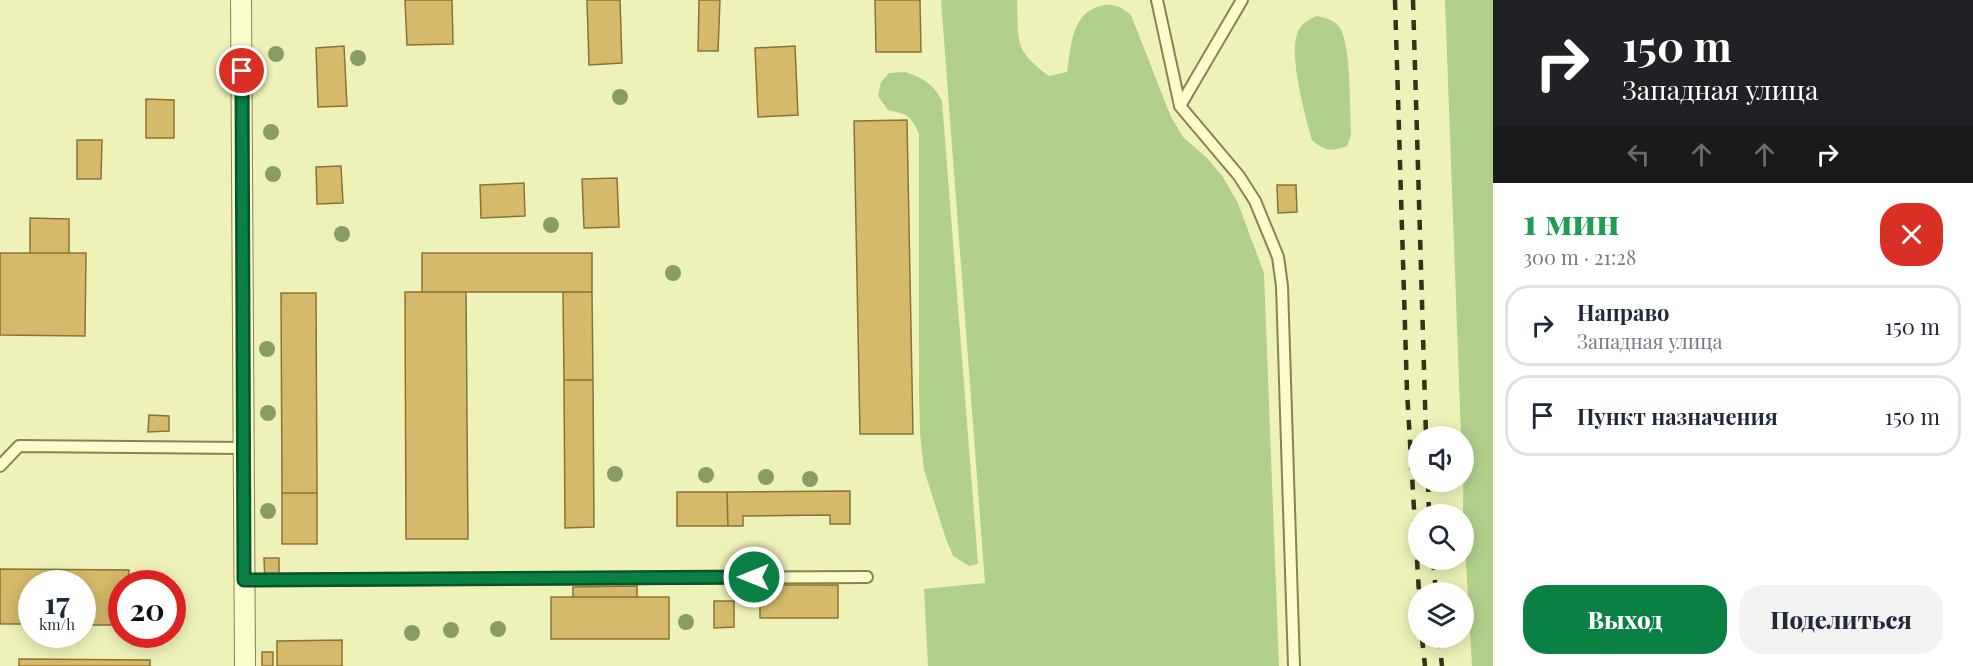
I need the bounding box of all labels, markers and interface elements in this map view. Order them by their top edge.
text: 150 m [1622,17,1732,73]
icon: right [1523,24,1601,102]
pin [216,45,267,96]
icon: arrive [225,54,258,87]
text: Западная улица [1622,71,1818,107]
icon: left [1622,138,1655,171]
icon: ahead [1685,138,1718,171]
icon: ahead [1748,138,1781,171]
icon: right [1811,138,1844,171]
text: 1 мин [1523,196,1620,244]
button: close [1880,203,1943,266]
text: 300 m · 21:28 [1523,243,1636,270]
text: Направо [1577,297,1670,327]
icon: right [1526,309,1559,342]
text: 150 m [1885,311,1940,341]
text: Западная улица [1577,327,1723,354]
icon: arrive [1526,399,1559,432]
text: Пункт назначения [1577,401,1778,431]
text: 150 m [1885,401,1940,431]
map controls [1408,426,1474,648]
button: sound [1408,426,1474,492]
button: search [1408,504,1474,570]
position arrow [722,545,786,609]
speed limit sign: 20 [108,570,186,648]
text: 17 [44,582,70,622]
button: layers [1408,582,1474,648]
button: Выход [1523,585,1727,654]
button: Поделиться [1739,585,1943,654]
text: km/h [39,614,75,634]

